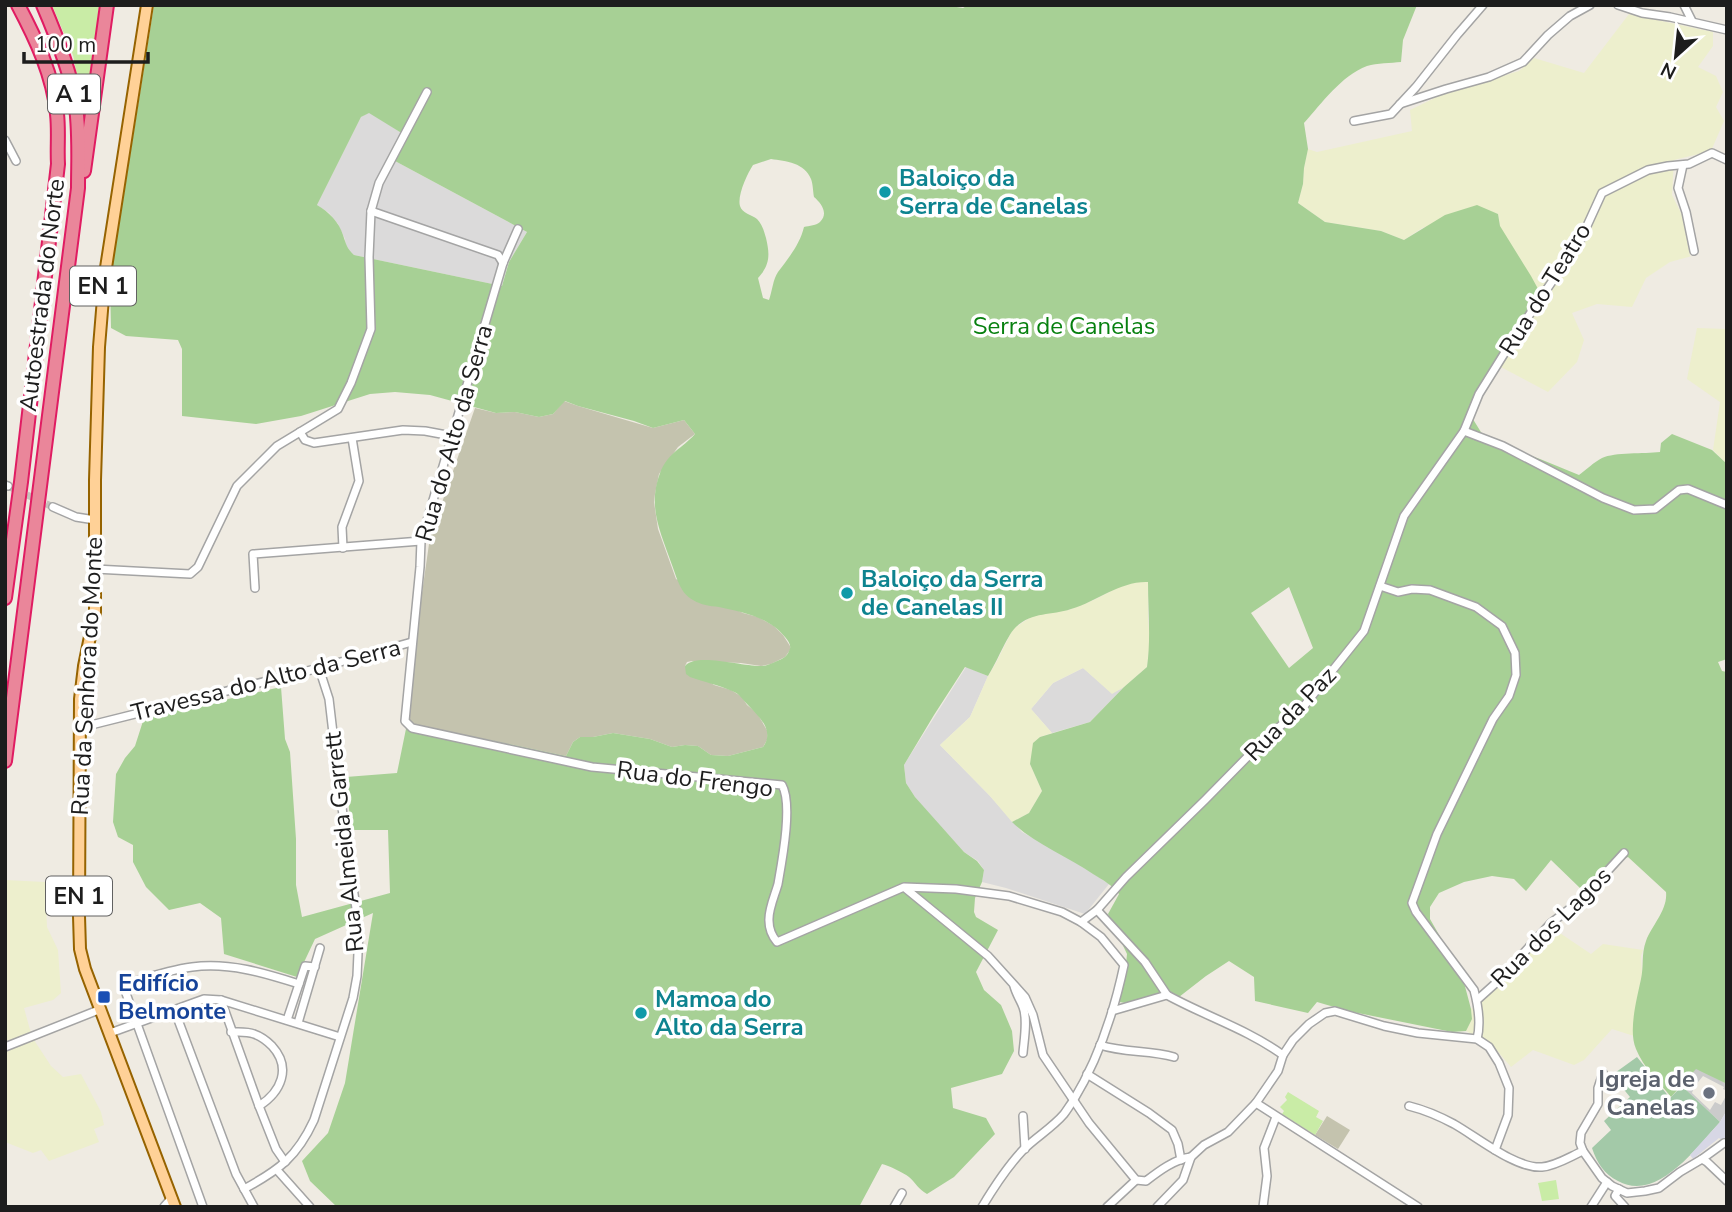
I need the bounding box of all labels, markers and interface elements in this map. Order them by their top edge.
scale bar [24,21,149,65]
north arrow [1641,21,1711,91]
text: 100 m [35,31,96,59]
text: N [1656,55,1681,85]
road number: A 1 [48,74,100,114]
place label: Baloiço da Serra de Canelas [899,162,1088,222]
street label: Autoestrada do Norte [12,177,72,413]
marker: Baloiço da Serra de Canelas [877,184,893,200]
street label: Rua do Teatro [1492,217,1598,361]
road number: EN 1 [70,266,136,306]
park label: Serra de Canelas [973,310,1155,342]
street label: Rua do Alto da Serra [408,321,500,545]
street label: Rua da Senhora do Monte [64,536,110,816]
place label: Baloiço da Serra de Canelas II [861,563,1044,623]
marker: Baloiço da Serra de Canelas II [839,585,855,601]
street label: Travessa do Alto da Serra [128,631,404,729]
street label: Rua da Paz [1237,660,1343,768]
street label: Rua Almeida Garrett [316,730,371,954]
street label: Rua do Frengo [615,754,775,804]
street label: Rua dos Lagos [1484,860,1618,994]
road number: EN 1 [46,876,112,916]
place label: Edifício Belmonte [118,967,226,1027]
place label: Mamoa do Alto da Serra [655,983,804,1043]
marker: Edifício Belmonte [96,989,112,1005]
marker: Mamoa do Alto da Serra [633,1005,649,1021]
place label: Igreja de Canelas [1598,1063,1695,1123]
marker: Igreja de Canelas [1701,1085,1717,1101]

